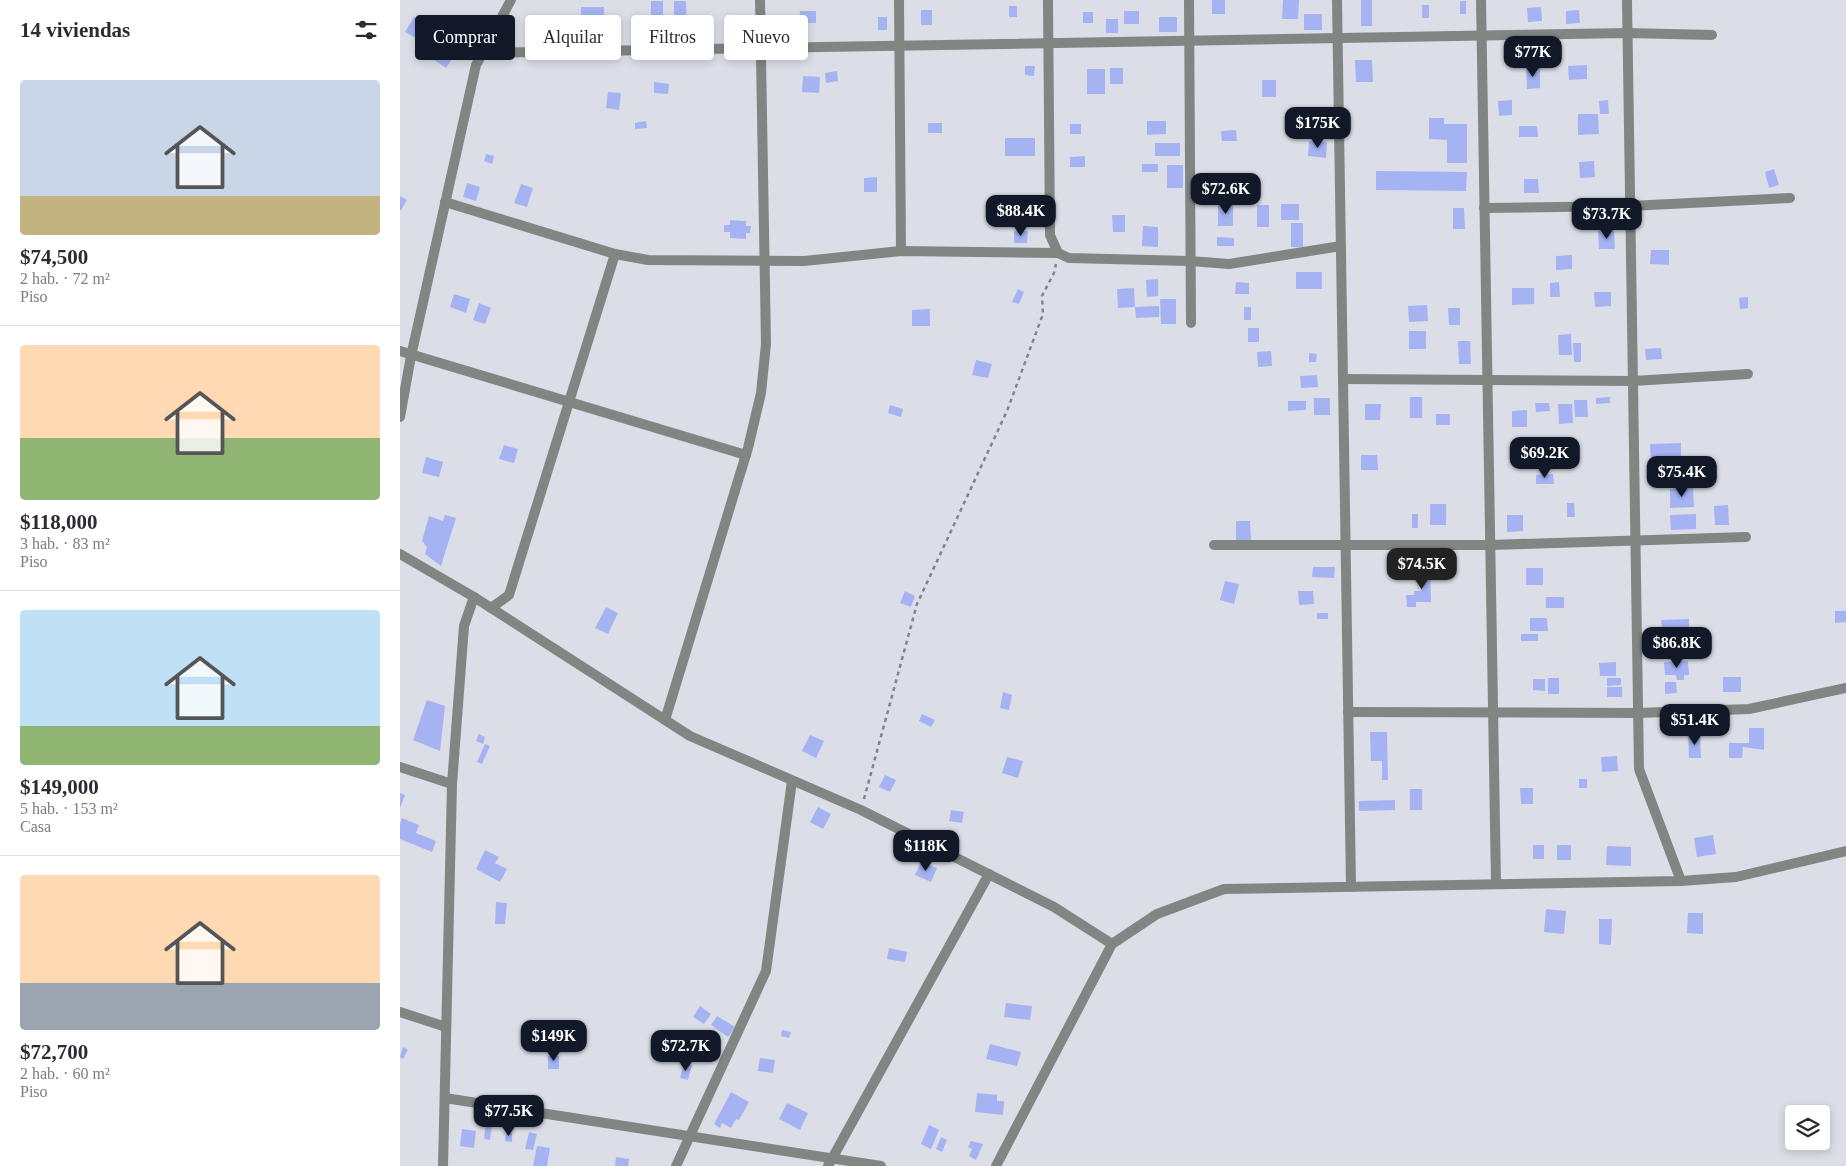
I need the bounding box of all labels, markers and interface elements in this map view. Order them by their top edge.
chip: Comprar [415,15,515,60]
chip: Alquilar [525,15,621,60]
chip: Filtros [631,15,714,60]
chip: Nuevo [724,15,808,60]
icon: filters [352,16,380,44]
text: 14 viviendas [20,18,130,42]
pin: $77K [1503,36,1563,78]
text: $77K [1515,43,1551,60]
pin: $175K [1283,106,1353,149]
icon: home [155,112,245,202]
text: $175K [1296,114,1340,131]
pin: $72.6K [1185,172,1267,215]
text: $72.6K [1202,180,1250,197]
pin: $88.4K [980,194,1062,237]
pin: $73.7K [1566,198,1648,240]
text: $88.4K [997,202,1045,219]
text: $73.7K [1583,205,1631,222]
text: $74,500 [20,245,88,269]
text: 2 hab. · 72 m² [20,270,110,287]
text: Piso [20,288,48,305]
icon: home [155,378,245,468]
pin: $69.2K [1504,436,1586,479]
text: $69.2K [1521,444,1569,461]
pin: $75.4K [1641,456,1723,498]
text: $75.4K [1658,463,1706,480]
text: $118,000 [20,510,98,534]
text: 3 hab. · 83 m² [20,535,110,552]
pin: $74.5K [1381,548,1463,590]
text: Piso [20,553,48,570]
text: $74.5K [1398,555,1446,572]
pin: $86.8K [1636,626,1718,669]
text: $86.8K [1653,634,1701,651]
icon: home [155,643,245,733]
pin: $51.4K [1654,704,1736,746]
text: $51.4K [1671,711,1719,728]
text: $149,000 [20,775,99,799]
text: 5 hab. · 153 m² [20,800,118,817]
text: Casa [20,818,51,835]
pin: $118K [891,830,961,872]
text: $118K [904,837,948,854]
icon: home [155,908,245,998]
pin: $149K [519,1020,589,1062]
text: $149K [532,1027,576,1044]
pin: $72.7K [645,1030,727,1072]
text: $72.7K [662,1037,710,1054]
text: $72,700 [20,1040,88,1064]
text: 2 hab. · 60 m² [20,1065,110,1082]
text: Piso [20,1083,48,1100]
pin: $77.5K [468,1094,550,1137]
text: $77.5K [485,1102,533,1119]
map controls [1785,1105,1830,1150]
button: layers [1785,1105,1830,1150]

